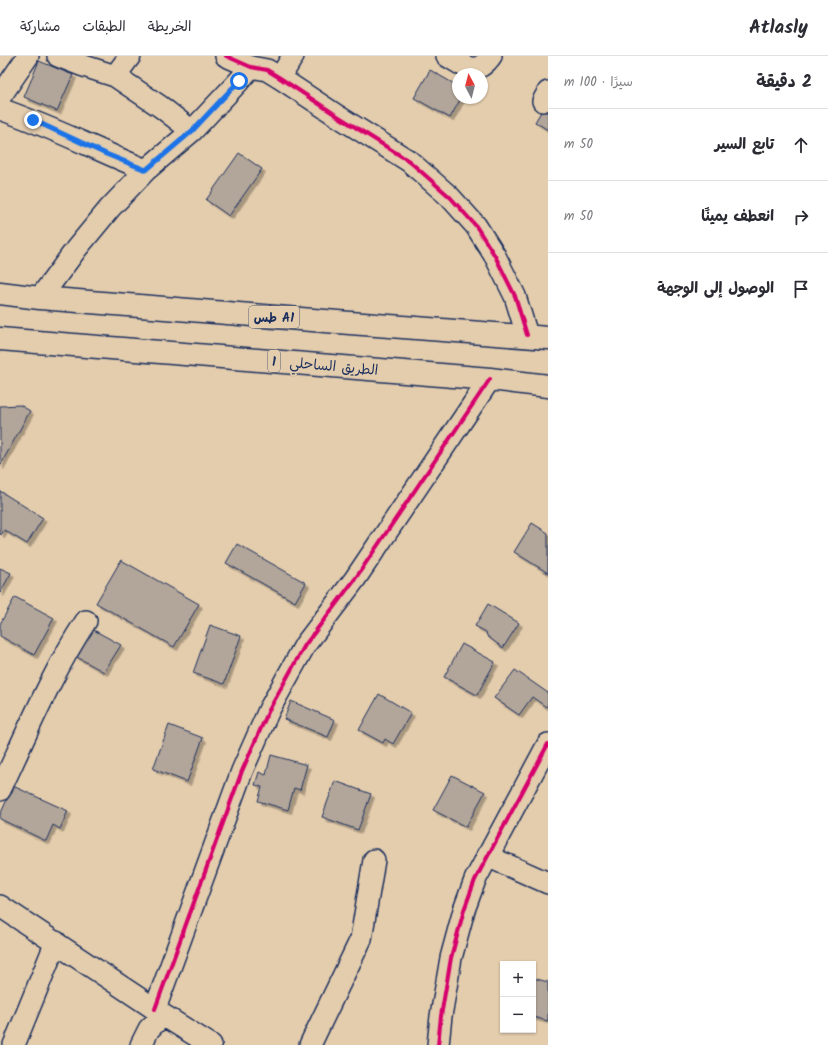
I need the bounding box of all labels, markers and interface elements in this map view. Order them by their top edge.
text: Atlasly [749,13,808,43]
text: مشاركة [20,16,60,38]
text: الطبقات [82,16,126,38]
text: الخريطة [148,16,191,38]
north arrow [452,68,488,104]
text: 2 دقيقة [756,69,812,96]
route start [230,72,248,90]
text: سيرًا · 100 m [564,72,633,93]
route end [24,111,42,129]
text: تابع السير [715,133,774,157]
text: 50 m [564,134,593,155]
icon: ahead [790,134,812,156]
text: انعطف يمينًا [701,205,774,229]
text: 50 m [564,206,593,227]
icon: right [790,206,812,228]
text: الوصول إلى الوجهة [657,277,774,301]
icon: arrive [790,278,812,300]
road number: طس A1 [249,306,299,328]
road number: 1 [268,350,280,372]
street label: الطريق الساحلي [289,352,379,383]
map controls [500,961,536,1033]
button: + [500,961,536,997]
button: − [500,997,536,1033]

